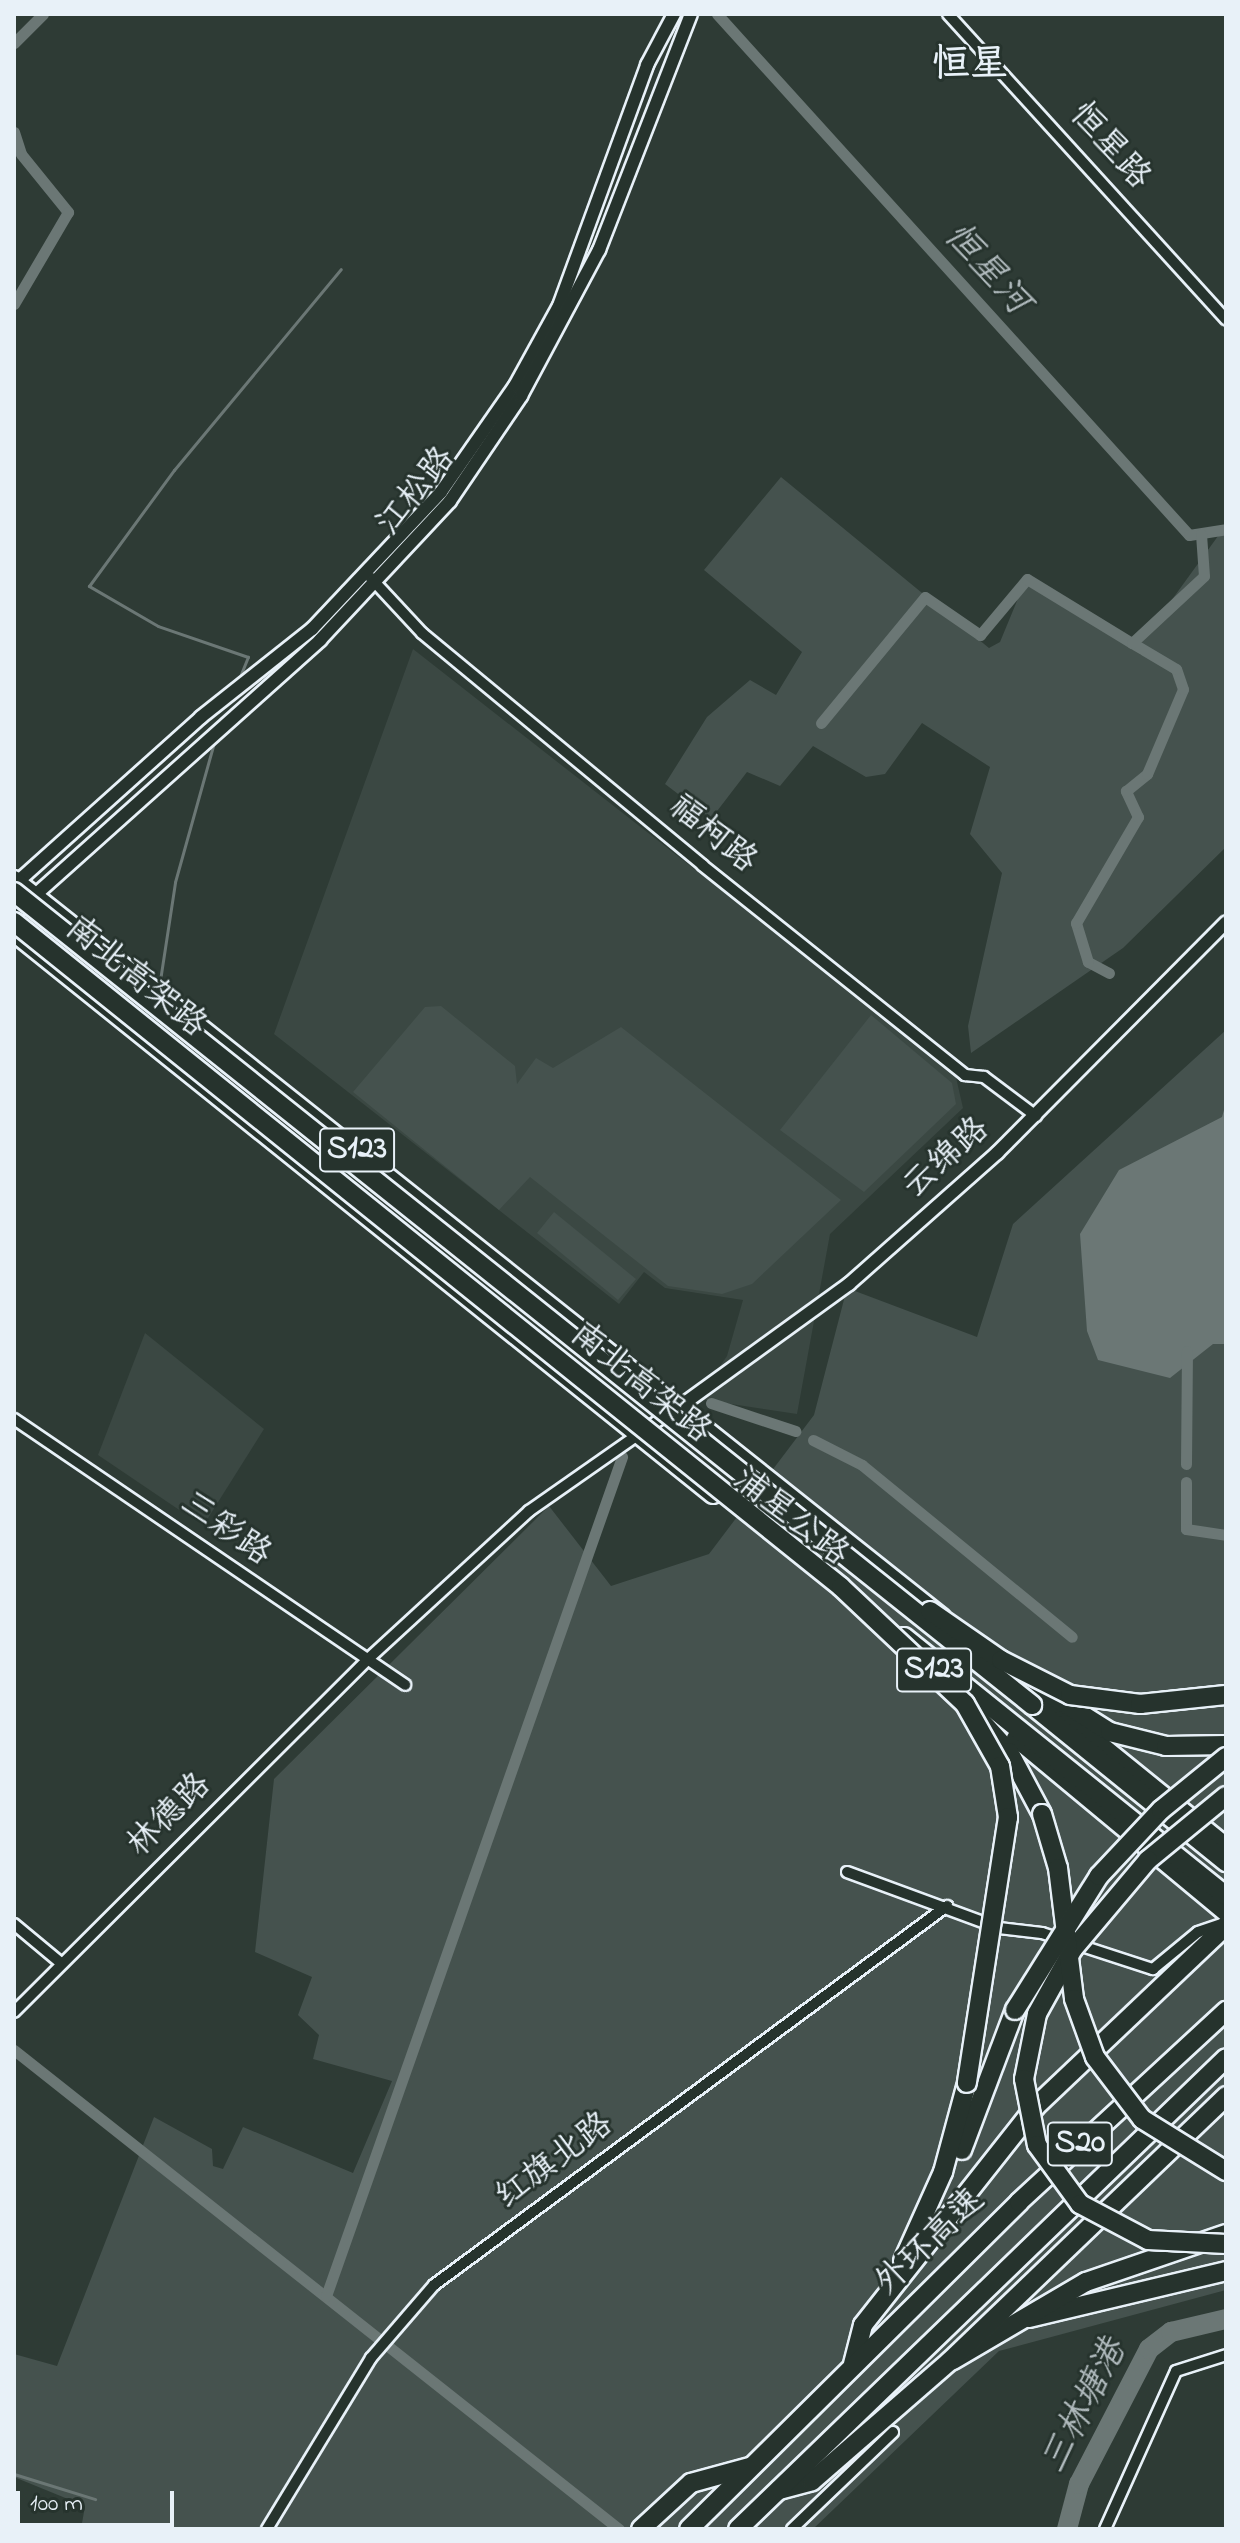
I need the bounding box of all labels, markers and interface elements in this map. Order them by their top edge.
district label: 恒星 [932,44,1008,90]
street label: 恒星路 [1060,95,1158,199]
water label: 恒星河 [934,215,1038,325]
street label: 江松路 [369,440,465,544]
street label: 福柯路 [660,787,764,883]
street label: 南北高架路 [56,909,214,1047]
street label: 云绵路 [895,1110,999,1208]
road number: S123 [319,1122,395,1178]
street label: 南北高架路 [561,1315,719,1453]
street label: 浦星公路 [724,1460,856,1576]
street label: 三彩路 [172,1484,278,1576]
road number: S123 [896,1642,972,1698]
street label: 林德路 [120,1766,220,1866]
street label: 红旗北路 [488,2105,622,2219]
road number: S20 [1046,2116,1114,2172]
street label: 外环高速 [868,2181,994,2305]
water label: 三林塘港 [1033,2333,1137,2481]
scale bar [20,2475,178,2525]
text: 100 m [30,2487,83,2522]

